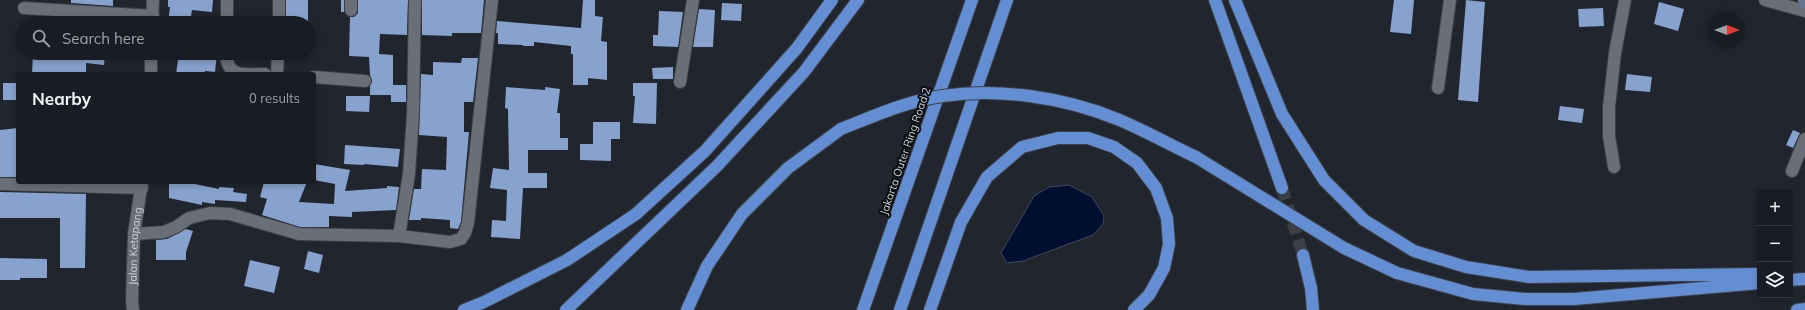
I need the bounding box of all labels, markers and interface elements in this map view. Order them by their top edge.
north arrow [1709,12,1745,48]
search box [16,16,316,60]
icon: search [30,27,52,49]
text: Search here [62,29,144,48]
street label: Jakarta Outer Ring Road 2 [877,85,934,217]
text: Nearby [32,88,91,109]
text: 0 results [249,90,300,106]
map controls [1757,190,1793,298]
button: + [1757,190,1793,226]
street label: Jalan Ketapang [125,206,145,285]
button: − [1757,226,1793,262]
button: layers [1757,262,1793,298]

